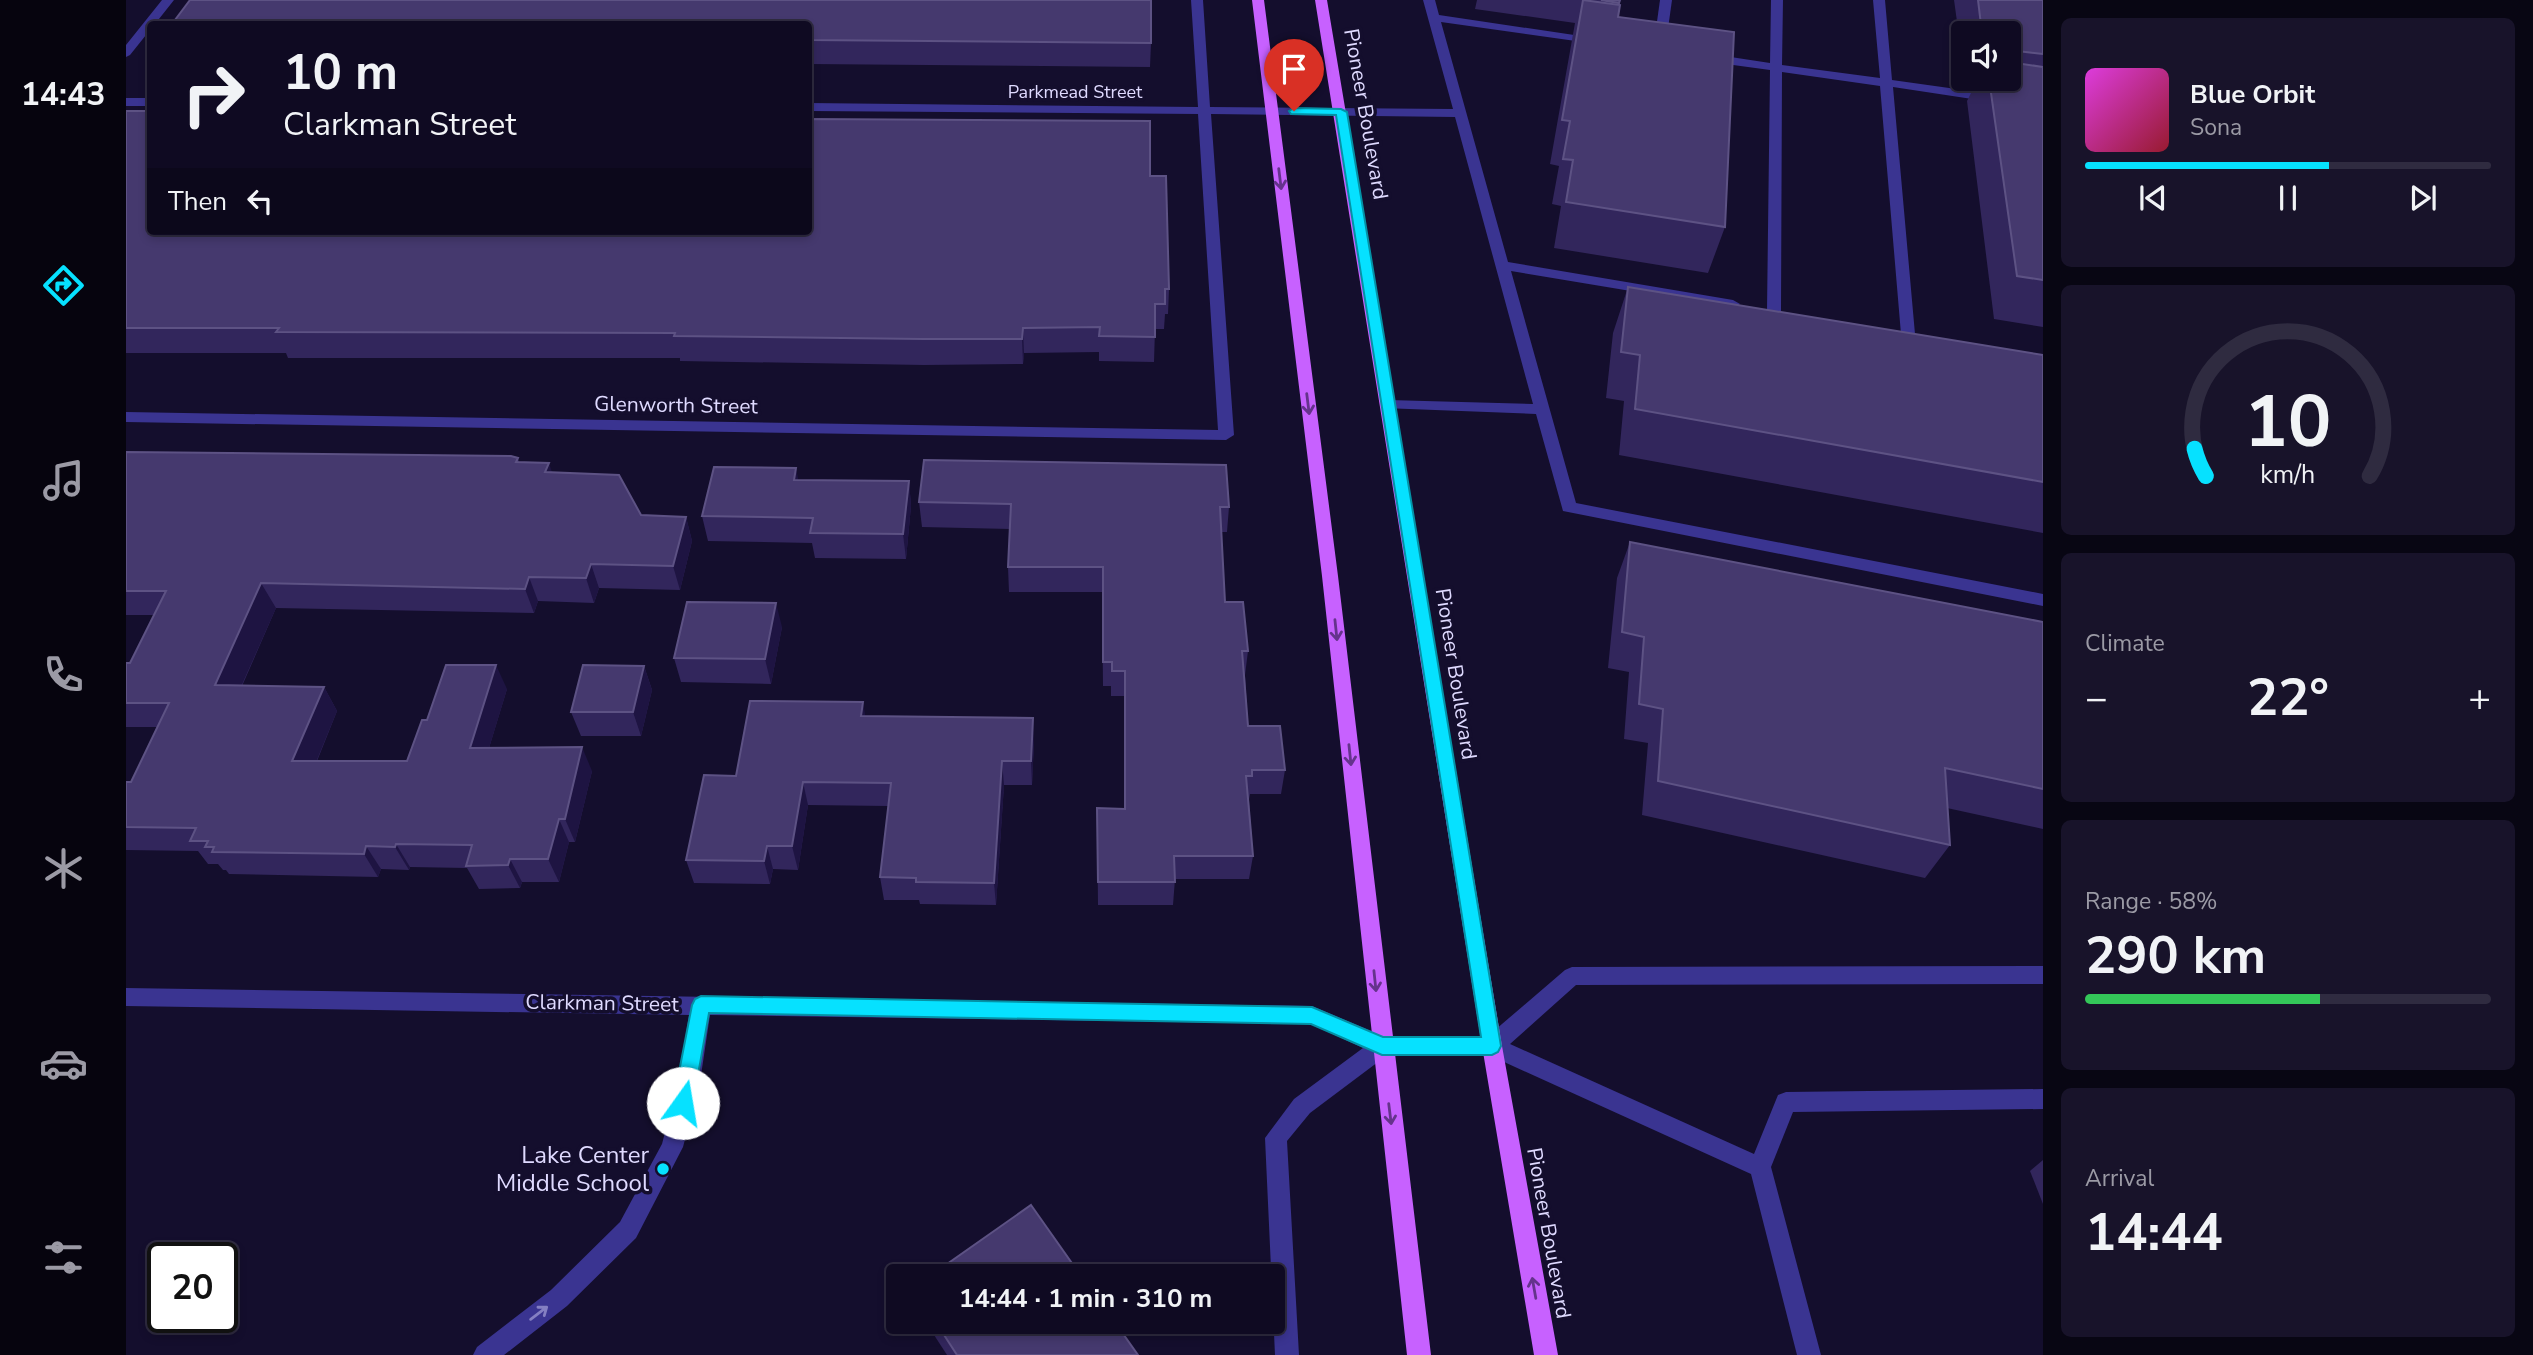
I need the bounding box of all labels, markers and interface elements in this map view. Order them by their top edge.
map controls [1951,21,2021,91]
button: sound [1951,21,2021,91]
street label: Pioneer Boulevard [1337,26,1395,202]
text: 10 m [283,39,398,106]
pin [1264,39,1324,111]
icon: right [168,49,259,140]
icon: arrive [1275,50,1313,88]
text: 14:43 [21,73,105,116]
text: Blue Orbit [2190,77,2315,112]
street label: Parkmead Street [1008,80,1143,104]
text: Clarkman Street [283,103,516,146]
text: Sona [2190,112,2242,143]
one-way arrow [1273,167,1286,189]
icon: previous [2134,179,2172,217]
icon: pause [2269,179,2307,217]
icon: next [2404,179,2442,217]
icon: left [241,182,279,220]
text: Then [168,184,227,219]
icon: directions [39,261,88,310]
text: 10 [2244,373,2332,473]
street label: Glenworth Street [594,390,759,420]
one-way arrow [1302,392,1315,415]
icon: music [39,456,88,505]
text: km/h [2260,458,2316,492]
street label: Pioneer Boulevard [1429,586,1483,762]
one-way arrow [1330,618,1343,641]
text: Climate [2085,628,2165,659]
icon: phone [39,650,88,699]
text: 22° [2247,662,2329,733]
text: − [2085,673,2108,724]
text: + [2468,673,2491,724]
one-way arrow [1343,743,1356,766]
icon: climate [39,844,88,893]
text: Range · 58% [2085,886,2217,917]
text: 290 km [2085,920,2266,991]
one-way arrow [1368,969,1381,992]
street label: Clarkman Street [525,988,679,1018]
icon: car [39,1039,88,1088]
position arrow [646,1066,720,1140]
one-way arrow [1384,1102,1397,1125]
place label: Lake Center Middle School [496,1139,649,1199]
street label: Pioneer Boulevard [1520,1145,1578,1321]
marker: Lake Center Middle School [655,1161,671,1177]
text: Arrival [2085,1163,2154,1194]
text: 14:44 [2085,1197,2223,1268]
icon: filters [39,1233,88,1282]
speed limit sign: 20 [147,1242,238,1333]
one-way arrow [1527,1277,1540,1300]
text: 14:44 · 1 min · 310 m [959,1281,1212,1316]
one-way arrow [529,1306,548,1321]

